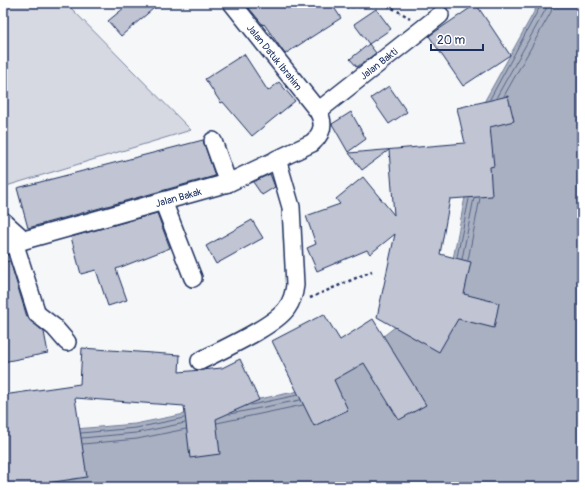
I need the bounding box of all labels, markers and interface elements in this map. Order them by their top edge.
street label: Jalan Datuk Ibrahim [244,22,305,93]
scale bar [431,26,483,52]
text: 20 m [437,33,466,48]
street label: Jalan Bakti [358,46,400,83]
street label: Jalan Bakak [154,186,204,210]

